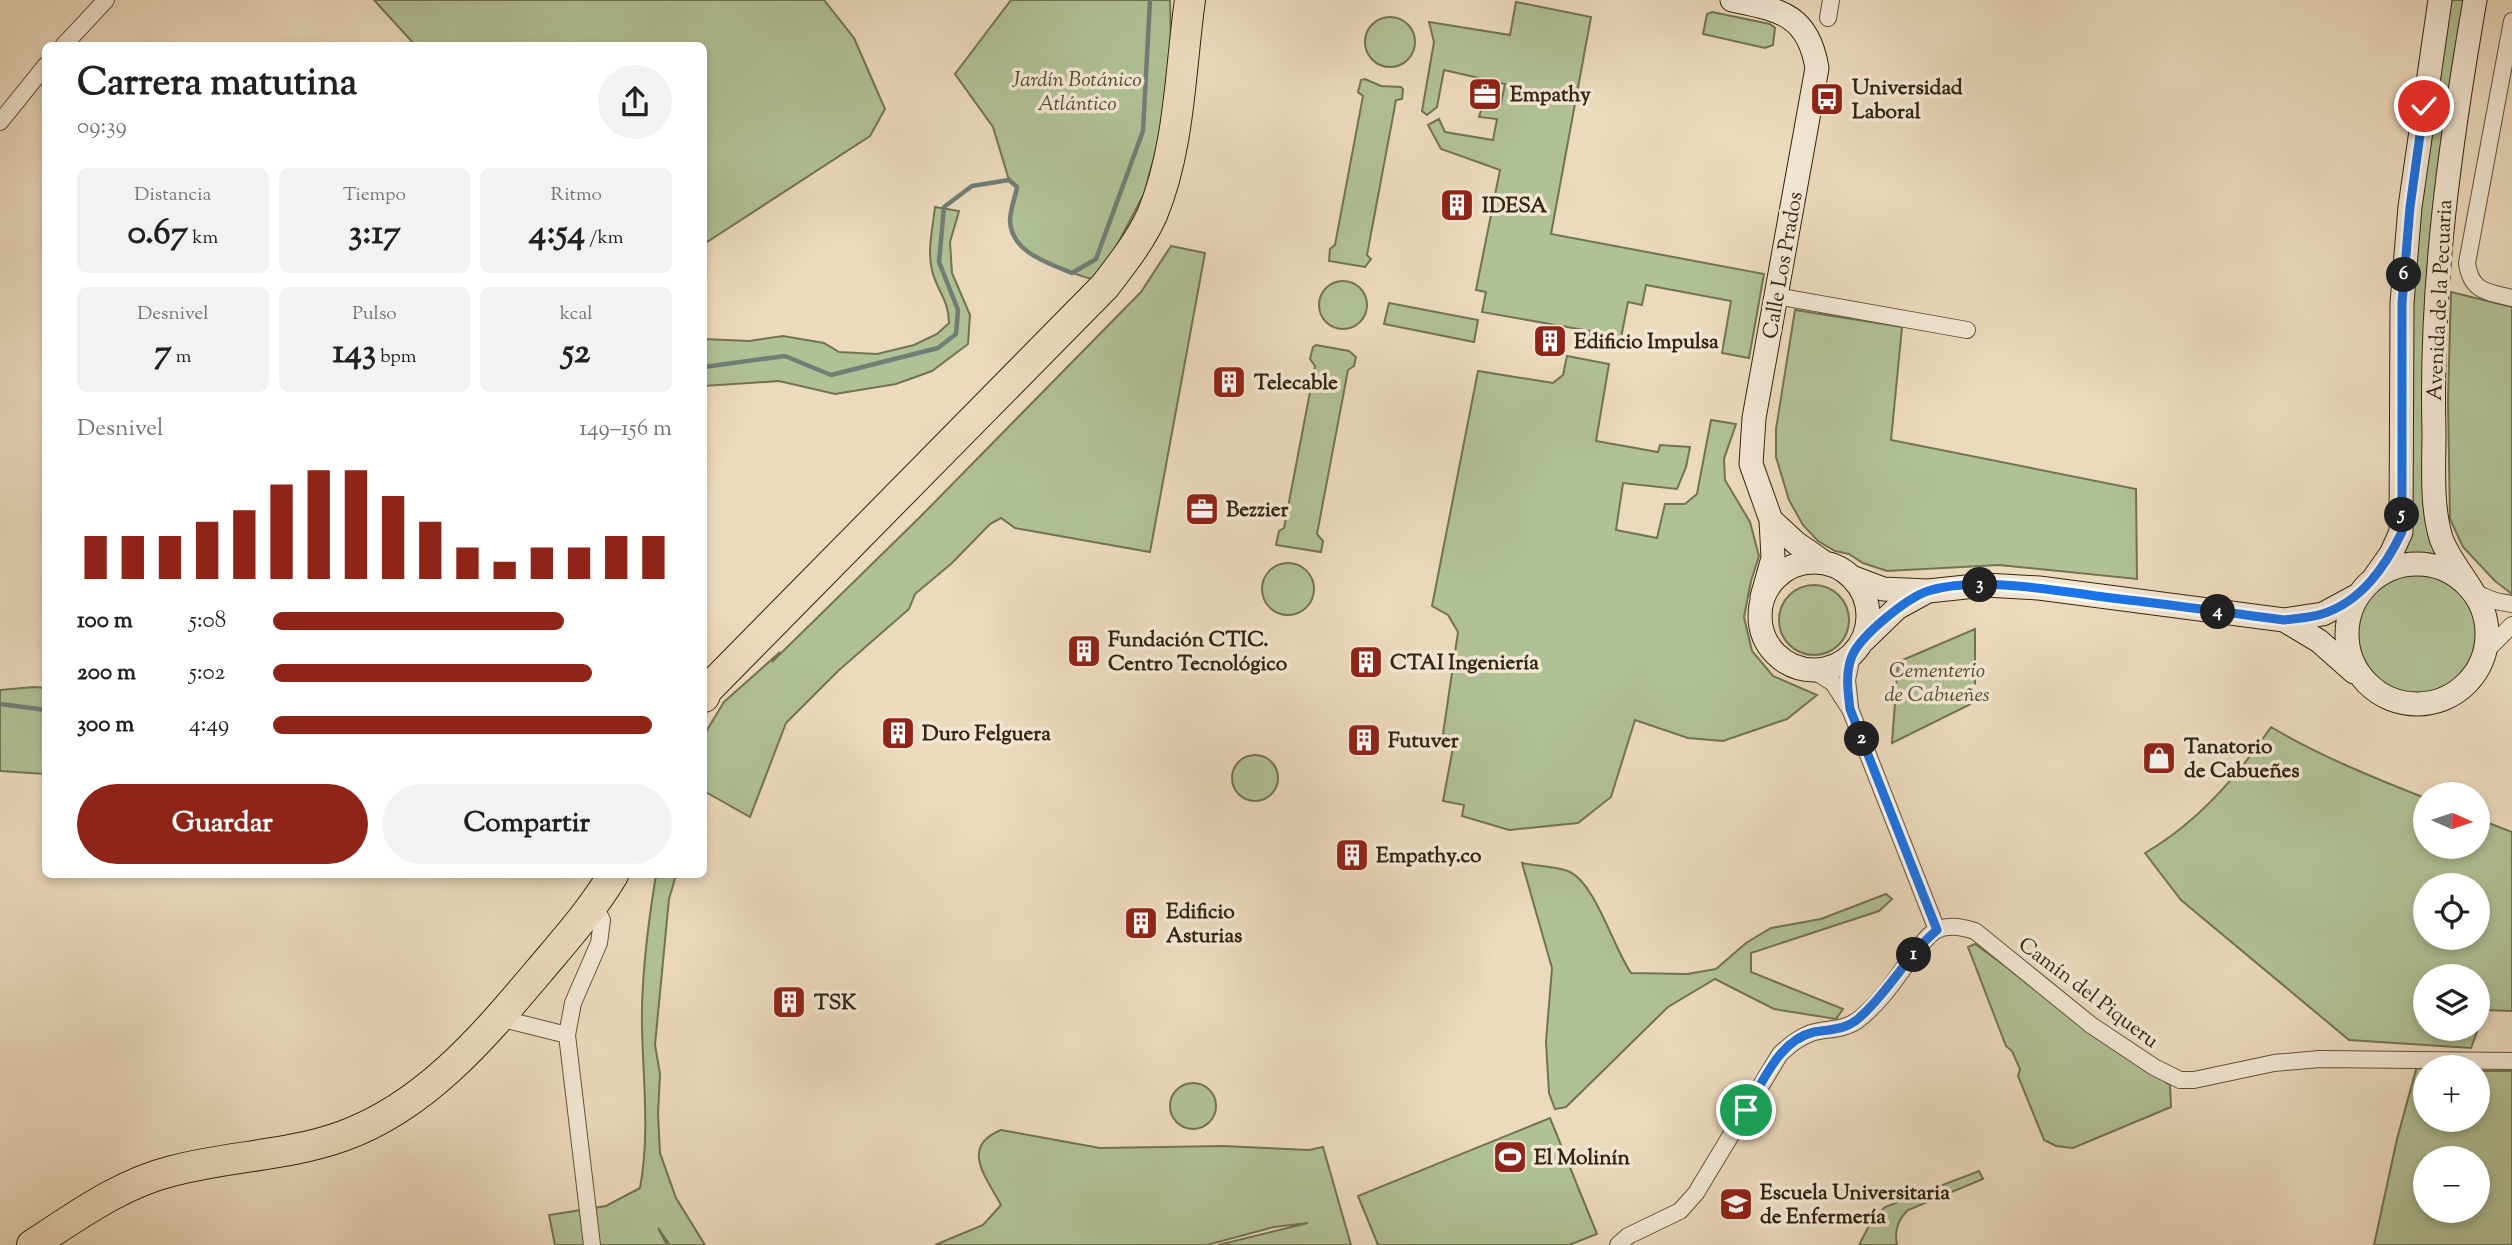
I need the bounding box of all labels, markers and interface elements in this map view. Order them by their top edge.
text: Carrera matutina [77,58,357,112]
button: share [598,65,672,139]
park label: Jardín Botánico Atlántico [1011,66,1142,120]
place label: Universidad Laboral [1852,74,1963,128]
office icon: Empathy [1466,75,1504,113]
pin [2394,76,2454,136]
bus stop icon: Universidad Laboral [1808,80,1846,118]
place label: Empathy [1510,81,1591,111]
icon: check [2405,87,2443,125]
text: 09:39 [77,111,127,144]
text: Distancia [134,182,211,209]
text: Tiempo [343,182,406,209]
text: Ritmo [550,182,602,209]
building icon: IDESA [1438,186,1476,224]
street label: Calle Los Prados [1756,189,1812,341]
place label: IDESA [1482,192,1548,222]
street label: Avenida de la Pecuaria [2421,198,2461,402]
text: 0.67 [127,209,188,260]
text: 3:17 [348,209,401,260]
text: 4:54 [529,209,585,260]
text: km [188,225,218,252]
text: /km [585,225,624,252]
pin: 6 [2386,258,2422,292]
text: 6 [2399,261,2408,288]
text: Desnivel [137,301,209,328]
text: Pulso [352,301,397,328]
text: kcal [560,301,592,328]
building icon: Edificio Impulsa [1531,322,1569,360]
text: 7 [154,328,172,379]
text: 143 [332,328,376,379]
text: 52 [562,328,590,379]
place label: Edificio Impulsa [1574,328,1719,358]
text: m [172,344,191,371]
text: bpm [376,344,417,371]
building icon: Telecable [1210,363,1248,401]
place label: Telecable [1254,369,1338,399]
text: Desnivel [77,413,163,446]
text: 149–156 m [579,413,672,446]
office icon: Bezzier [1183,490,1221,528]
place label: Bezzier [1226,496,1289,526]
pin: 5 [2384,498,2420,532]
text: 5 [2398,501,2405,528]
pin: 3 [1962,568,1997,602]
text: 3 [1976,571,1983,598]
pin: 4 [2200,594,2236,630]
text: 4 [2213,598,2222,625]
text: 100 m [77,605,133,638]
text: 5:08 [189,605,226,638]
place label: Fundación CTIC. Centro Tecnológico [1108,626,1288,680]
building icon: Fundación CTIC. Centro Tecnológico [1065,632,1103,670]
building icon: CTAI Ingeniería [1347,643,1385,681]
place label: CTAI Ingeniería [1390,649,1539,679]
text: 200 m [77,657,136,690]
text: 5:02 [189,657,225,690]
park label: Cementerio de Cabueñes [1884,657,1990,711]
text: 300 m [77,709,134,742]
text: 4:49 [189,709,229,742]
building icon: Duro Felguera [879,714,917,752]
place label: Duro Felguera [922,720,1051,750]
building icon: Futuver [1345,721,1383,759]
pin: 2 [1844,722,1880,756]
text: 2 [1857,725,1866,752]
place label: Futuver [1388,727,1459,757]
place label: Tanatorio de Cabueñes [2184,733,2300,787]
shop icon: Tanatorio de Cabueñes [2140,739,2178,777]
north arrow [2413,782,2490,859]
map controls [2413,782,2490,1223]
button: Guardar [77,784,368,864]
button: Compartir [382,784,672,864]
building icon: Empathy.co [1333,836,1371,874]
place label: Empathy.co [1376,842,1482,872]
button: locate [2413,873,2490,950]
place label: Edificio Asturias [1166,898,1242,952]
building icon: Edificio Asturias [1122,904,1160,942]
street label: Camín del Piqueru [2011,931,2164,1056]
pin: 1 [1896,937,1932,972]
text: 1 [1910,941,1917,968]
button: layers [2413,964,2490,1041]
building icon: TSK [770,983,808,1021]
place label: TSK [814,989,857,1019]
button: + [2413,1055,2490,1132]
pin [1716,1080,1776,1140]
icon: arrive [1727,1091,1765,1129]
sports icon: El Molinín [1491,1138,1529,1176]
place label: El Molinín [1534,1144,1631,1174]
button: − [2413,1146,2490,1223]
place label: Escuela Universitaria de Enfermería [1760,1179,1950,1233]
school or university icon: Escuela Universitaria de Enfermería [1717,1185,1755,1223]

